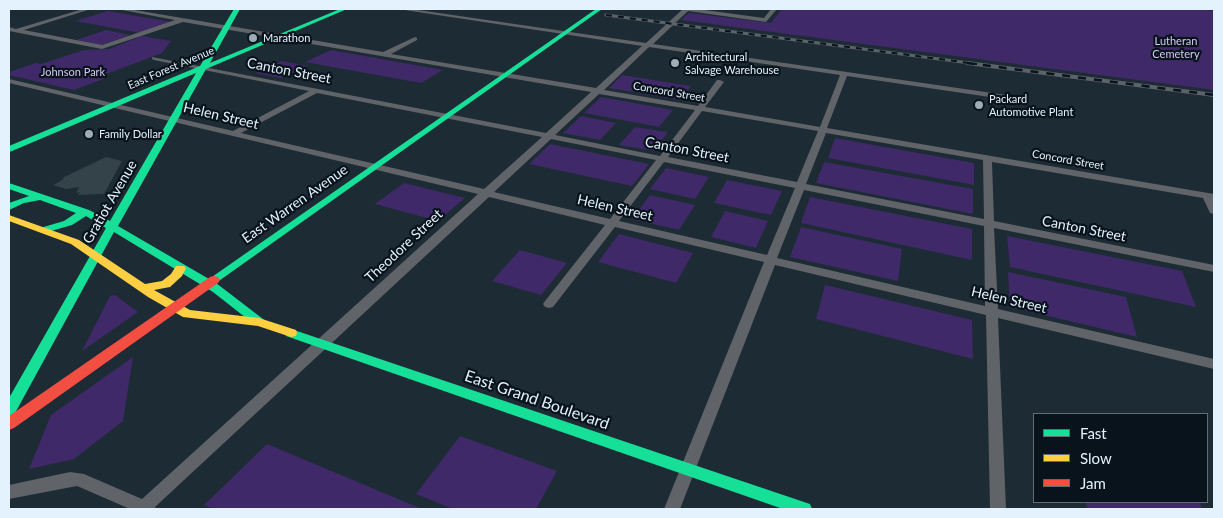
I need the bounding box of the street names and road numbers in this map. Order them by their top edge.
street label: East Forest Avenue [126,44,216,92]
street label: Canton Street [246,55,332,87]
street label: Concord Street [632,79,706,105]
street label: Helen Street [182,99,260,133]
street label: Canton Street [644,134,730,166]
street label: Concord Street [1031,147,1105,173]
street label: Gratiot Avenue [79,157,141,247]
street label: East Warren Avenue [239,161,351,247]
street label: Helen Street [576,191,654,225]
street label: Theodore Street [362,206,446,286]
street label: Canton Street [1041,213,1127,245]
street label: Helen Street [970,283,1048,317]
street label: East Grand Boulevard [462,366,612,434]

